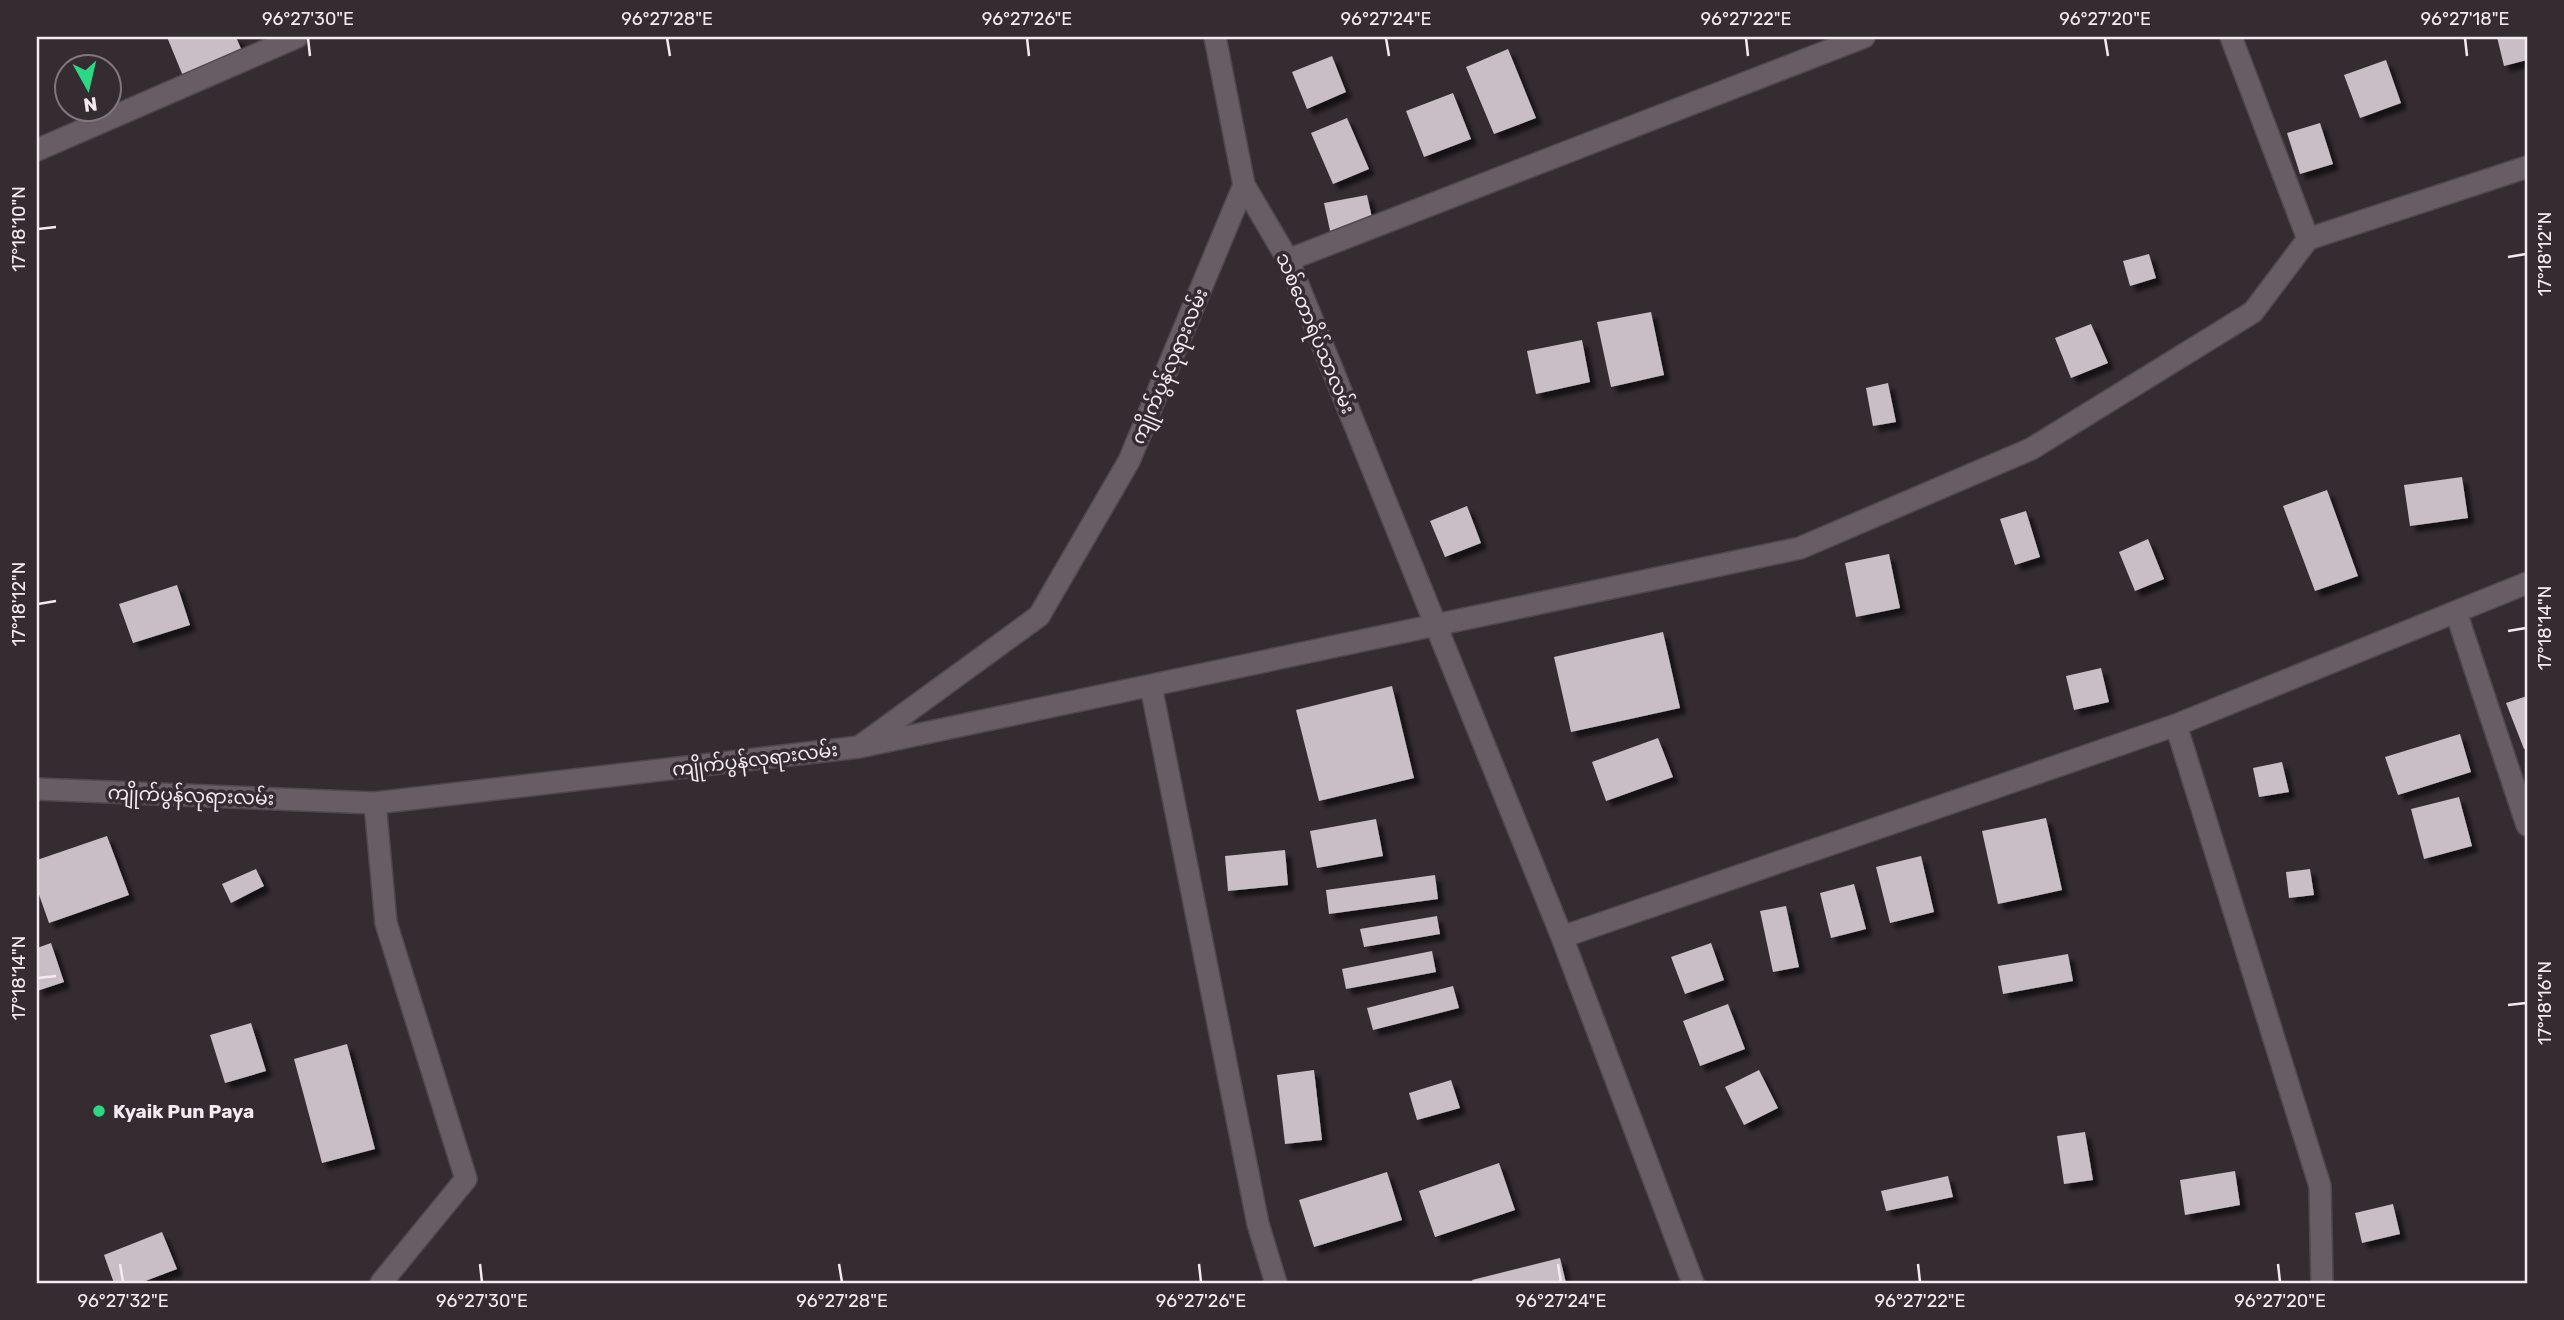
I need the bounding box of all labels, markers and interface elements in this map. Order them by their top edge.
text: 96°27'30"E [262,8,354,30]
text: 96°27'28"E [621,8,713,30]
text: 96°27'26"E [982,8,1072,30]
text: 96°27'24"E [1341,8,1431,30]
text: 96°27'22"E [1701,8,1791,30]
text: 96°27'20"E [2059,8,2151,30]
text: 96°27'18"E [2421,8,2509,30]
north arrow [52,52,122,122]
text: N [82,92,99,117]
text: 17°18'10"N [8,186,30,272]
text: 17°18'12"N [2534,212,2556,296]
street label: သစ်တောရိပ်သာလမ်း [1268,248,1363,419]
street label: ကျိုက်ပွန်လုရားလမ်း [1124,284,1217,449]
text: 17°18'12"N [8,562,30,646]
text: 17°18'14"N [2534,586,2556,670]
street label: ကျိုက်ပွန်လုရားလမ်း [671,735,840,786]
street label: ကျိုက်ပွန်လုရားလမ်း [107,778,275,815]
text: 17°18'14"N [8,936,30,1020]
text: 17°18'16"N [2534,961,2556,1045]
place label: Kyaik Pun Paya [113,1100,254,1123]
marker: Kyaik Pun Paya [91,1103,107,1119]
text: 96°27'32"E [77,1290,169,1312]
text: 96°27'30"E [436,1290,528,1312]
text: 96°27'28"E [796,1290,888,1312]
text: 96°27'26"E [1156,1290,1246,1312]
text: 96°27'24"E [1516,1290,1606,1312]
text: 96°27'22"E [1875,1290,1965,1312]
text: 96°27'20"E [2234,1290,2326,1312]

